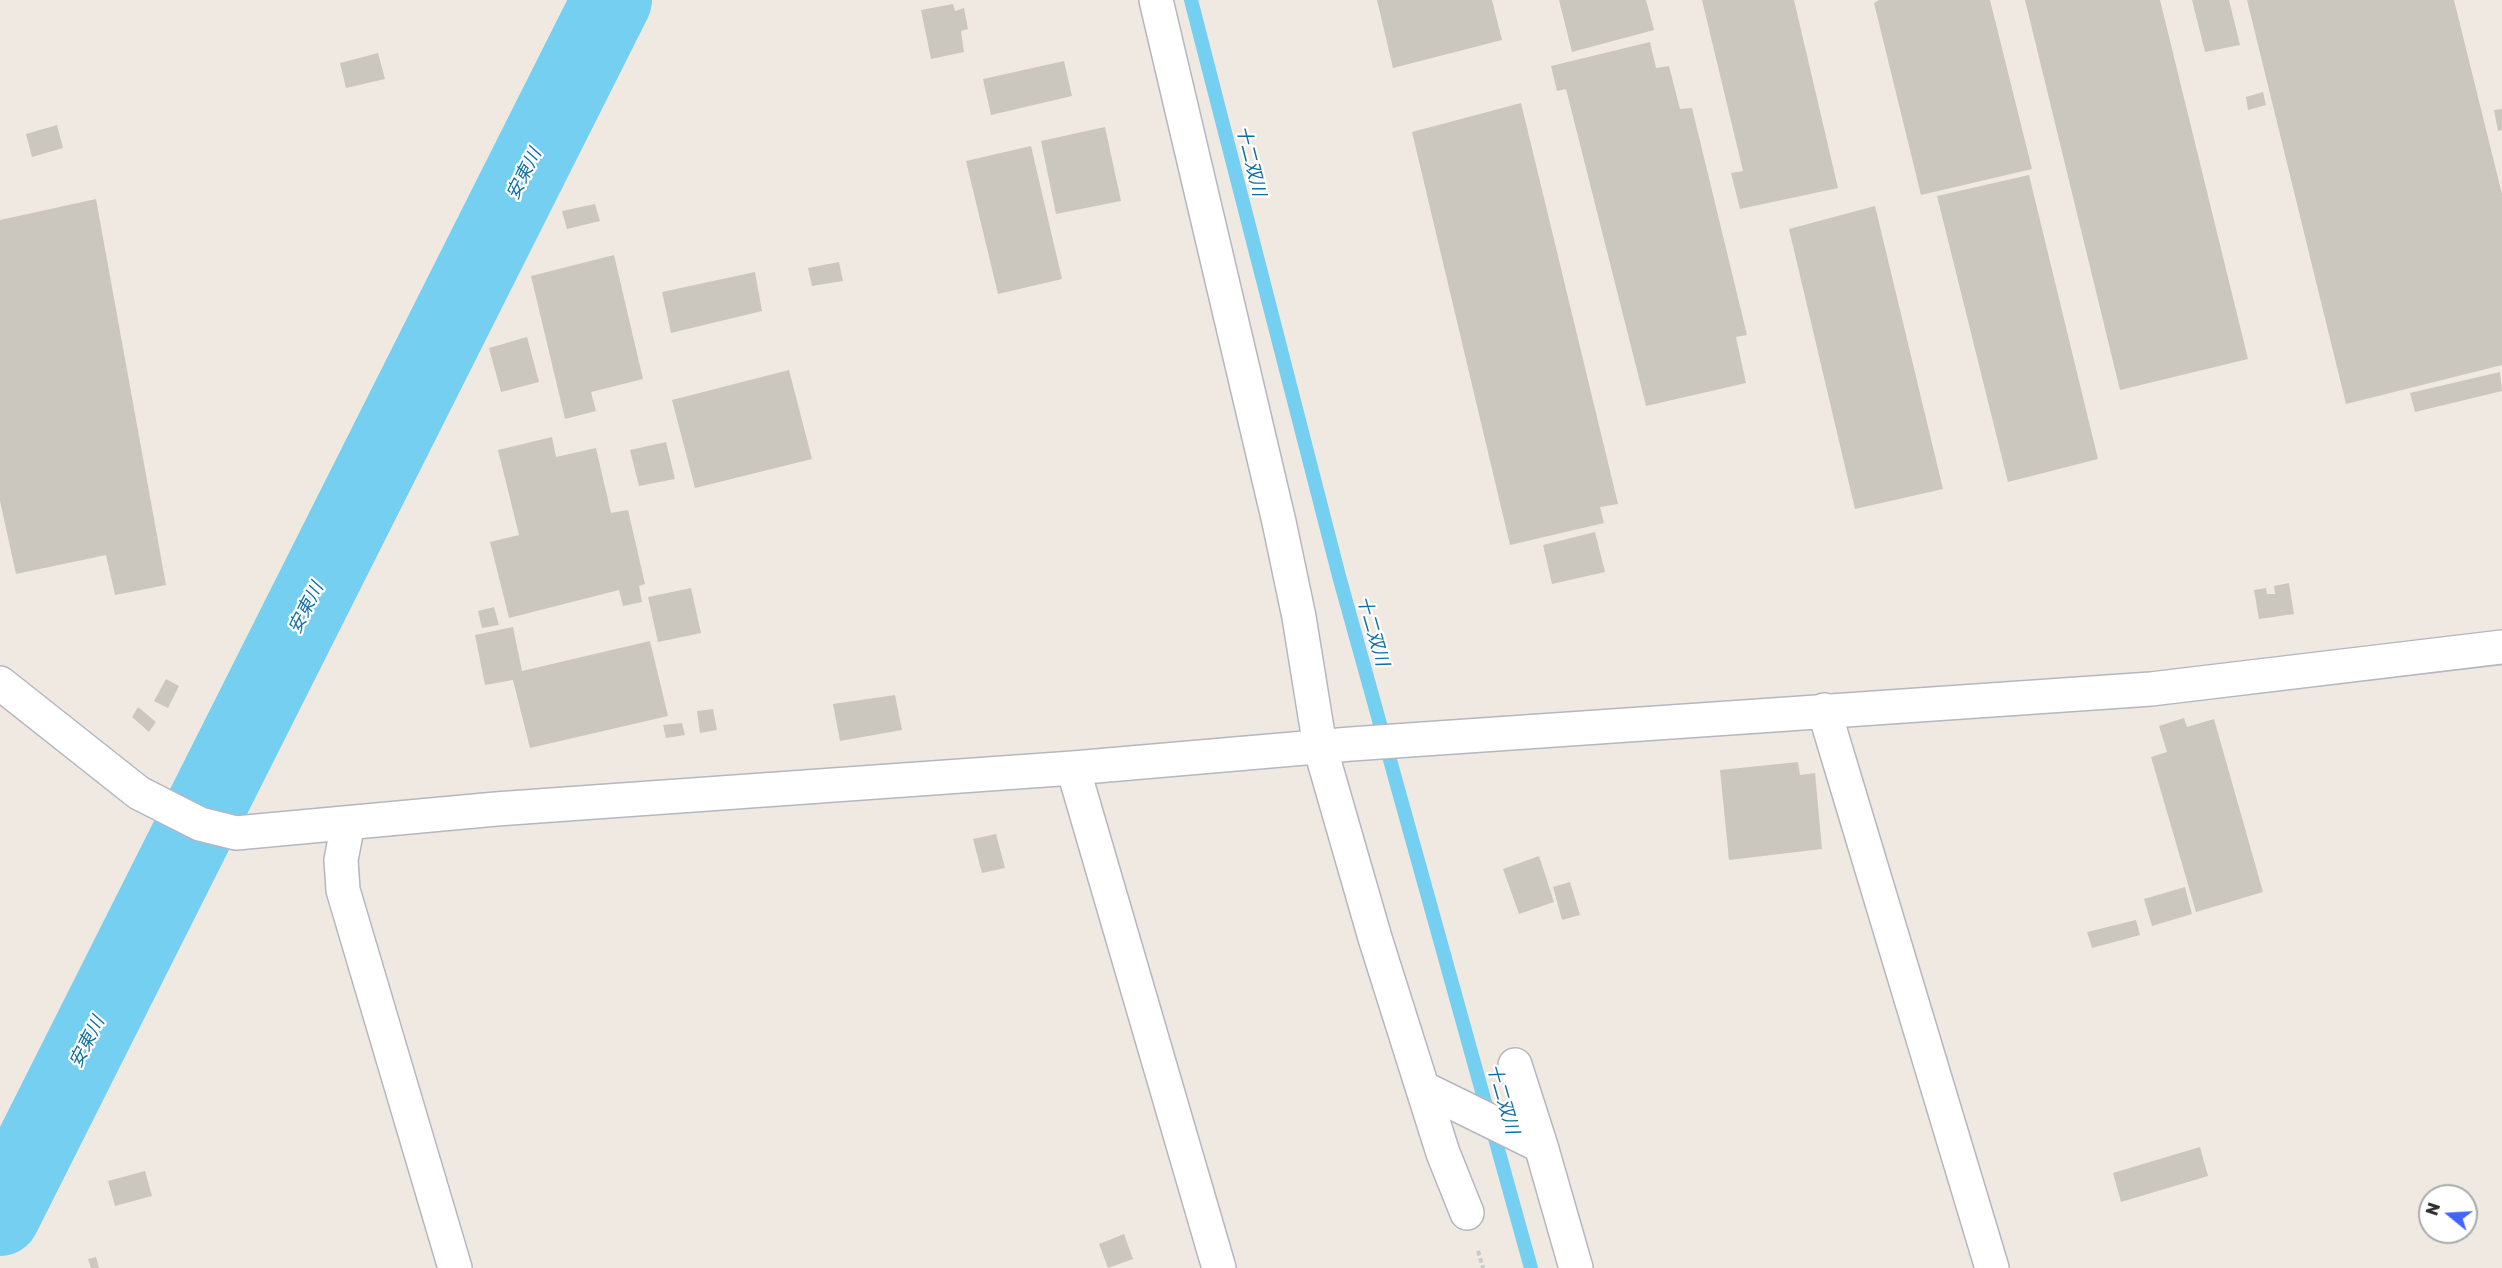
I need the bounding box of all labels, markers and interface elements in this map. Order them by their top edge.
water label: 十二双川 [1232,123,1270,199]
water label: 安東川 [502,145,546,203]
water label: 安東川 [284,579,328,637]
water label: 十二双川 [1353,593,1393,669]
water label: 安東川 [65,1013,109,1071]
water label: 十二双川 [1483,1061,1523,1137]
north arrow [2418,1184,2478,1244]
text: N [2421,1200,2444,1218]

